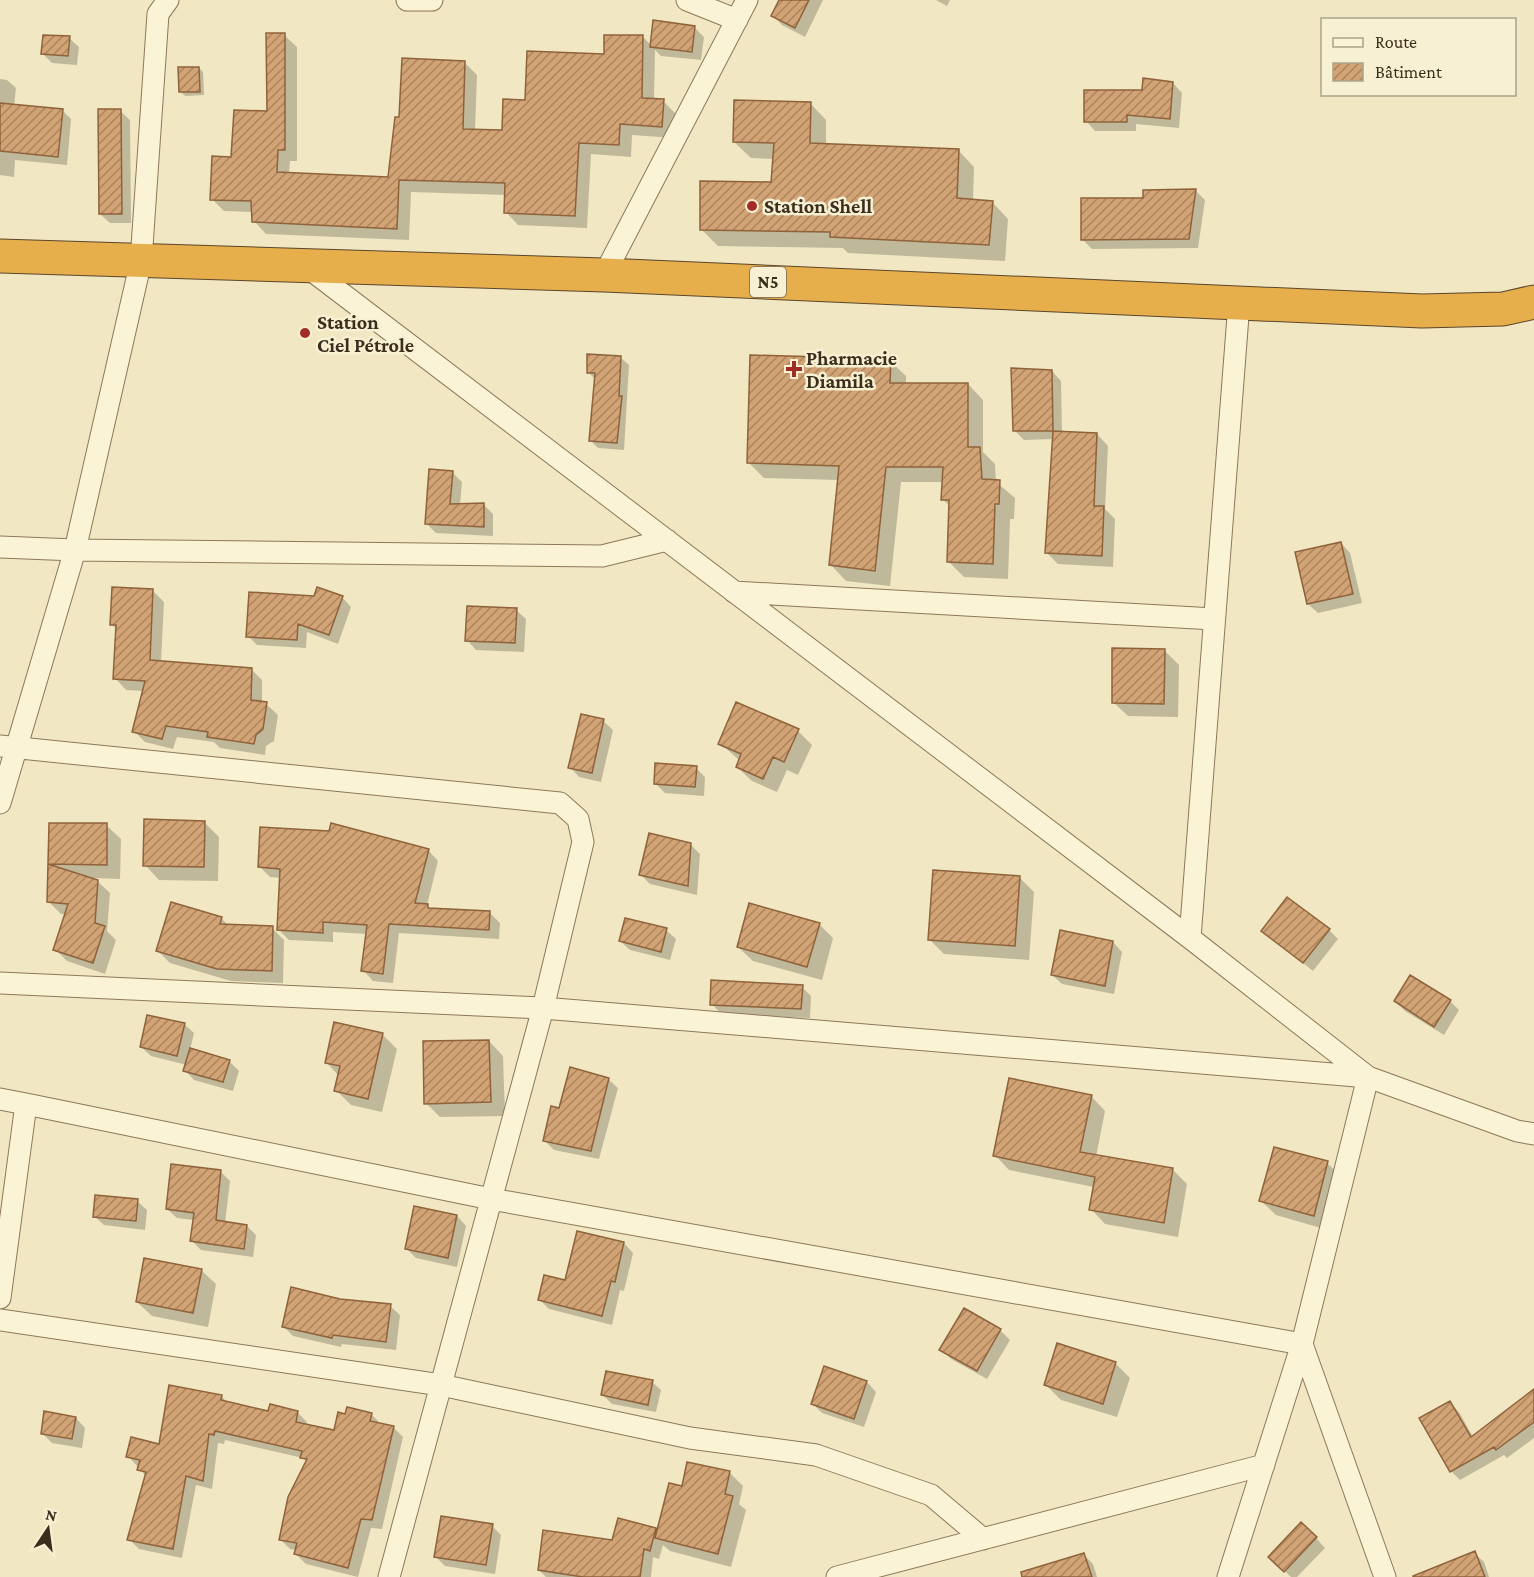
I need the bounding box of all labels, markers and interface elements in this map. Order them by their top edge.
legend [1321,18,1516,96]
text: Route [1375,32,1417,52]
text: Bâtiment [1375,62,1443,82]
place label: Station Shell [764,195,872,217]
marker: Station Shell [745,199,759,213]
road number: N5 [750,267,786,297]
place label: Station Ciel Pétrole [317,311,414,356]
marker: Station Ciel Pétrole [298,326,312,340]
place label: Pharmacie Diamila [806,347,897,392]
marker: Pharmacie Diamila [787,362,801,376]
north arrow [18,1499,78,1559]
text: N [44,1505,59,1524]

